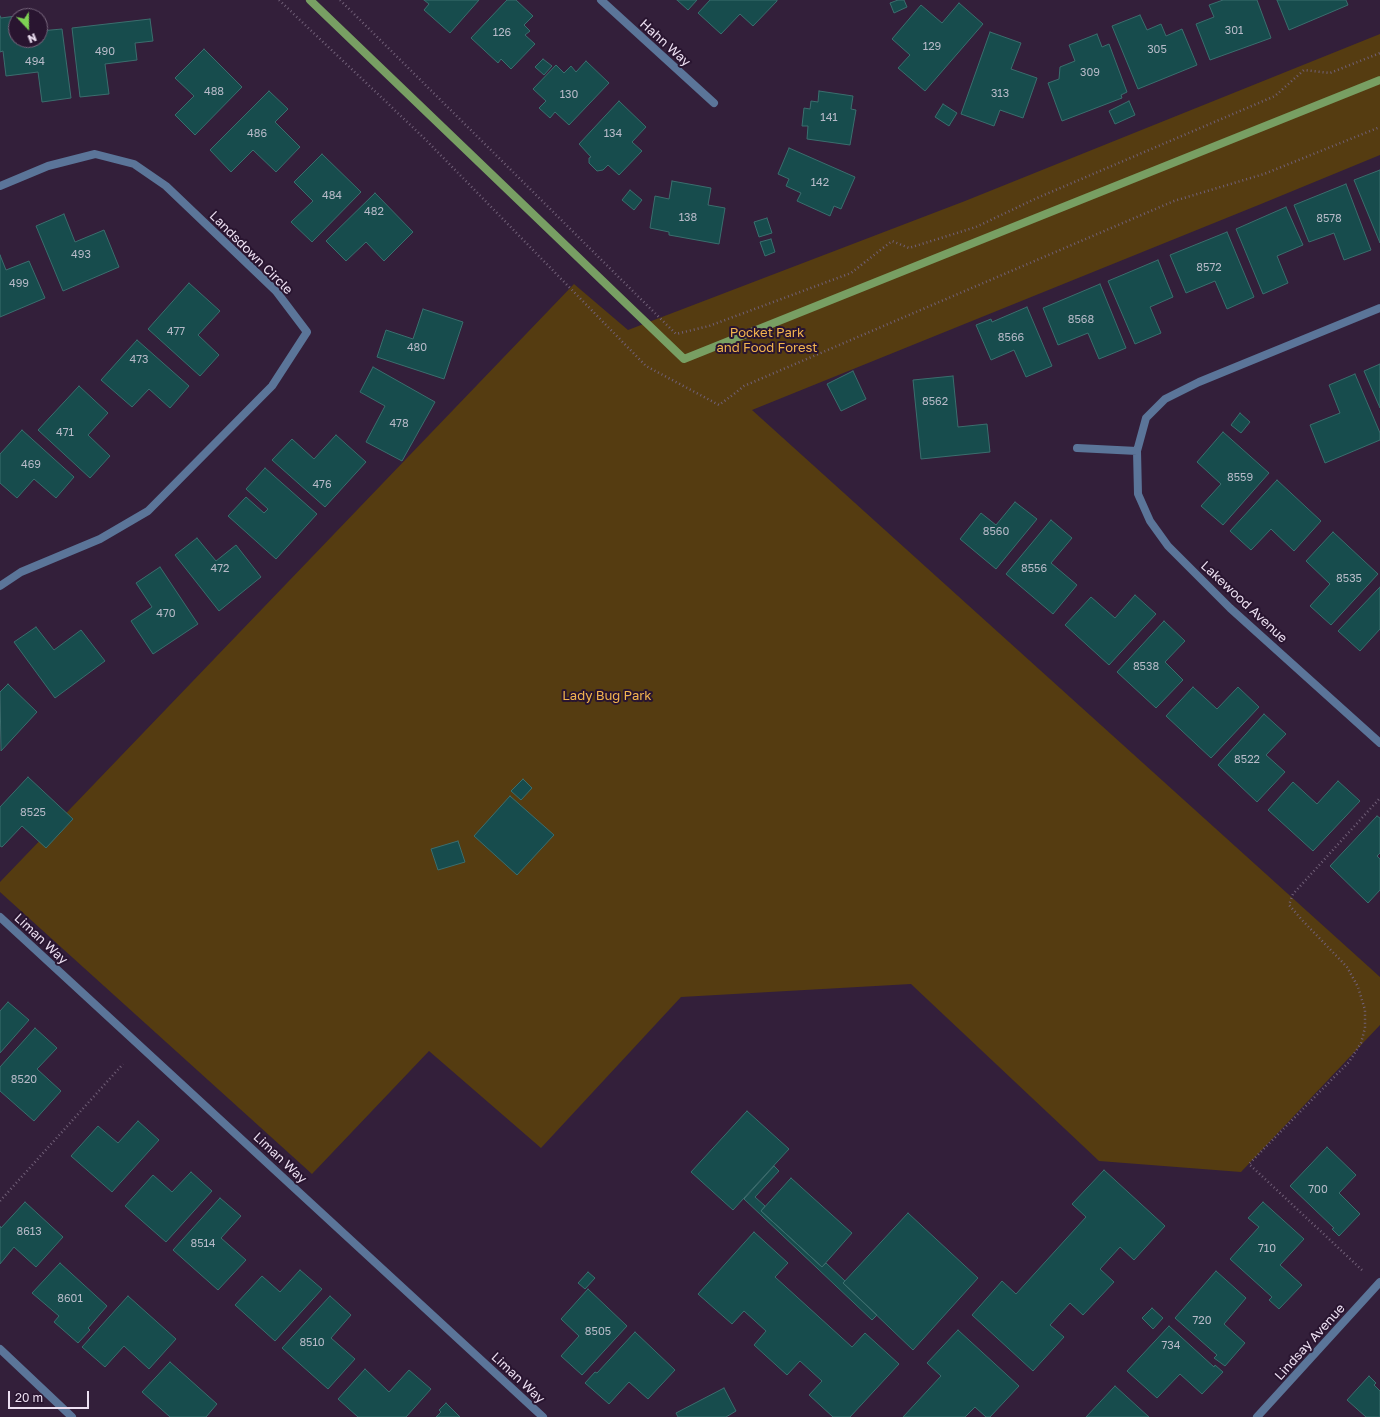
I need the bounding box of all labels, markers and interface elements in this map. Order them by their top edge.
north arrow [8,8,48,48]
street label: Hahn Way [636,16,694,70]
house number: 301 [1225,24,1243,38]
house number: 126 [493,26,511,40]
text: N [26,31,39,46]
house number: 129 [923,40,941,54]
house number: 305 [1147,43,1167,57]
house number: 490 [95,45,115,59]
house number: 494 [25,55,45,69]
house number: 309 [1080,66,1100,80]
house number: 488 [204,85,224,99]
house number: 313 [991,87,1009,101]
house number: 130 [560,88,578,102]
house number: 141 [820,111,838,125]
house number: 486 [247,127,267,141]
house number: 134 [604,127,622,141]
house number: 142 [811,176,829,190]
house number: 484 [322,189,342,203]
house number: 482 [364,205,384,219]
street label: Landsdown Circle [206,208,296,298]
house number: 138 [679,211,697,225]
house number: 8578 [1316,212,1342,226]
house number: 493 [71,248,91,262]
house number: 8572 [1196,261,1222,275]
house number: 499 [9,277,29,291]
house number: 8568 [1068,313,1094,327]
house number: 477 [167,325,185,339]
park label: Pocket Park and Food Forest [716,325,818,356]
house number: 8566 [998,331,1024,345]
house number: 480 [407,341,427,355]
house number: 473 [130,353,148,367]
house number: 8562 [922,395,948,409]
house number: 478 [389,417,409,431]
house number: 471 [56,426,74,440]
house number: 469 [21,458,41,472]
house number: 8559 [1227,471,1253,485]
house number: 476 [312,478,332,492]
house number: 8560 [983,525,1009,539]
street label: Lakewood Avenue [1198,558,1290,646]
house number: 472 [211,562,229,576]
house number: 8556 [1021,562,1047,576]
house number: 8535 [1336,572,1362,586]
house number: 470 [156,607,176,621]
house number: 8538 [1133,660,1159,674]
park label: Lady Bug Park [562,688,652,704]
house number: 8522 [1234,753,1260,767]
house number: 8525 [20,806,46,820]
street label: Liman Way [11,910,71,968]
house number: 8520 [11,1073,37,1087]
street label: Liman Way [250,1129,310,1187]
house number: 700 [1308,1183,1328,1197]
house number: 8613 [16,1225,42,1239]
house number: 8514 [190,1237,216,1251]
house number: 710 [1258,1242,1276,1256]
house number: 8601 [57,1292,83,1306]
street label: Lindsay Avenue [1272,1301,1348,1383]
house number: 720 [1192,1314,1212,1328]
house number: 8505 [585,1325,611,1339]
house number: 8510 [299,1336,325,1350]
house number: 734 [1162,1339,1180,1353]
street label: Liman Way [488,1349,548,1407]
scale bar [10,1383,91,1409]
text: 20 m [15,1390,43,1405]

